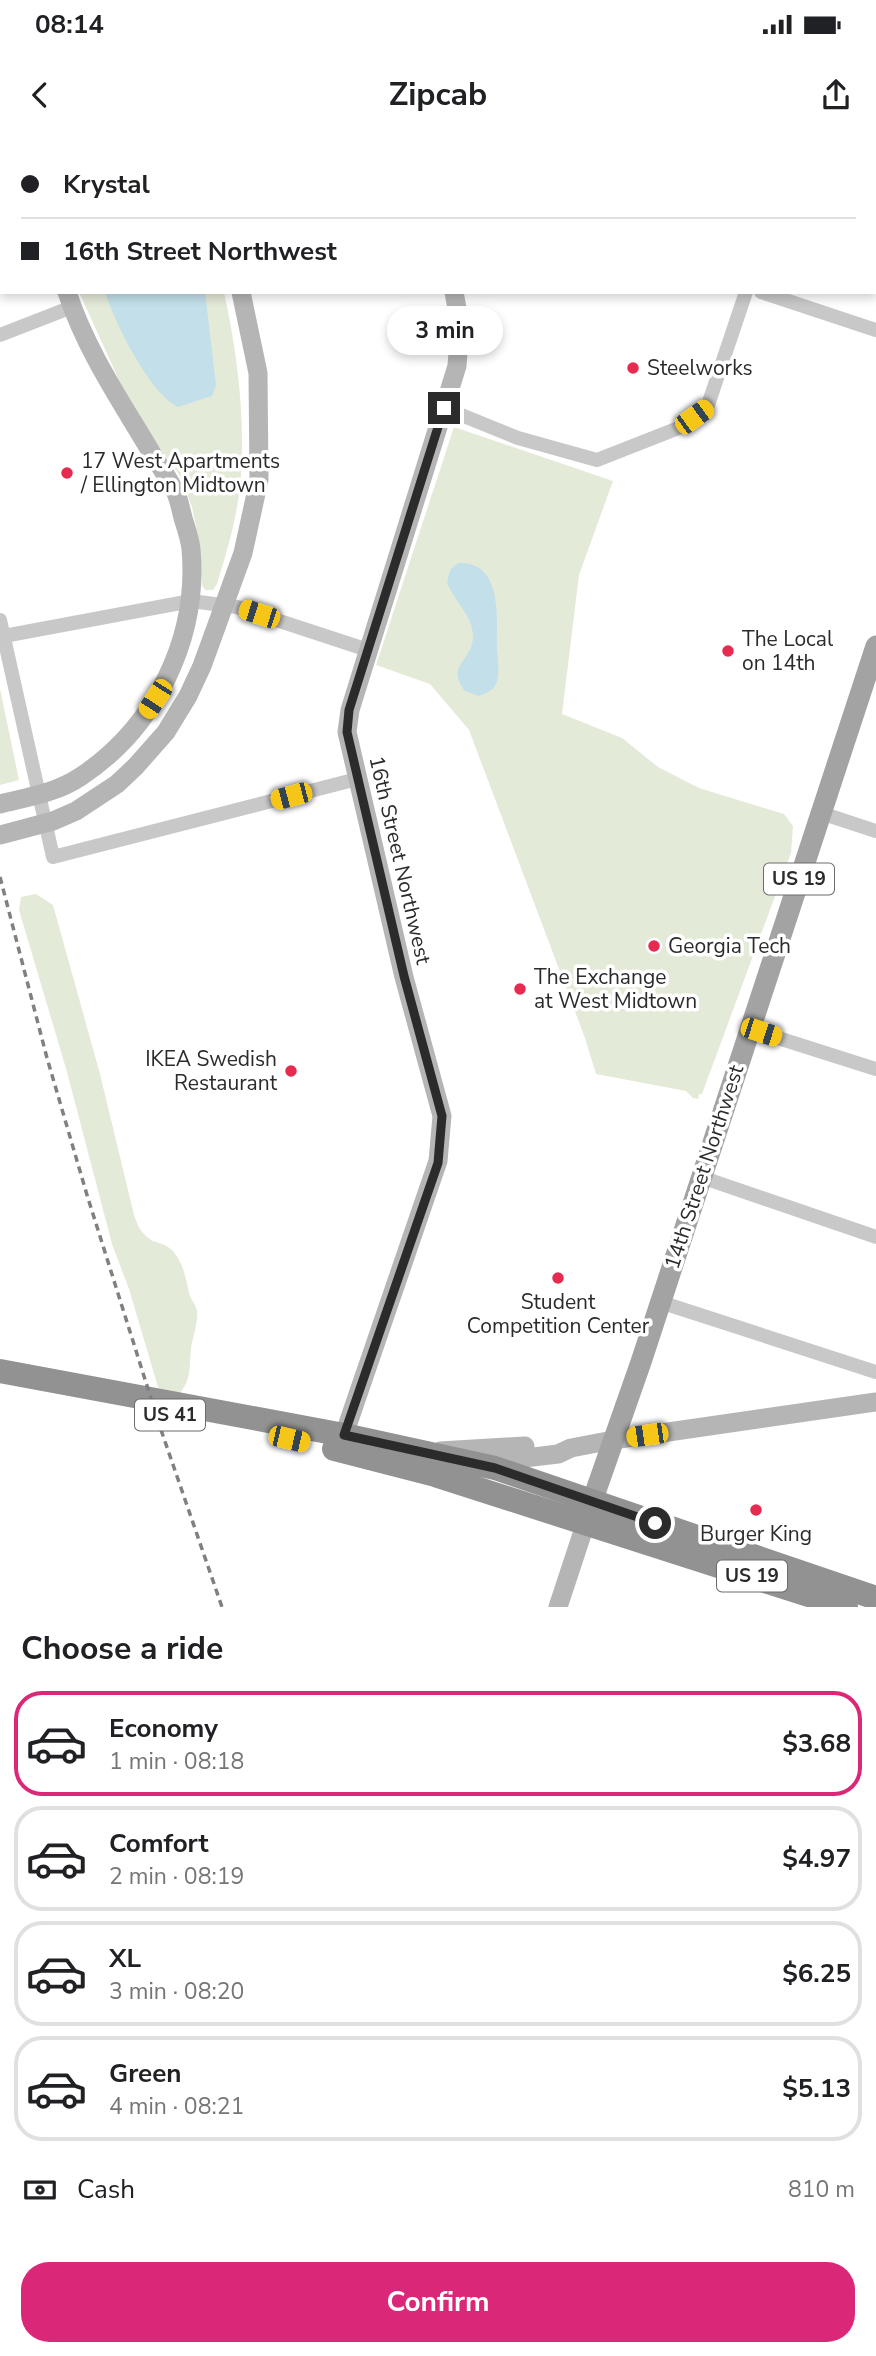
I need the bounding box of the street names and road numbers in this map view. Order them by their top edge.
street label: 16th Street Northwest [362,753,438,968]
road number: US 19 [764,864,834,894]
street label: 14th Street Northwest [658,1061,750,1273]
road number: US 41 [135,1400,205,1430]
road number: US 19 [717,1560,787,1592]

